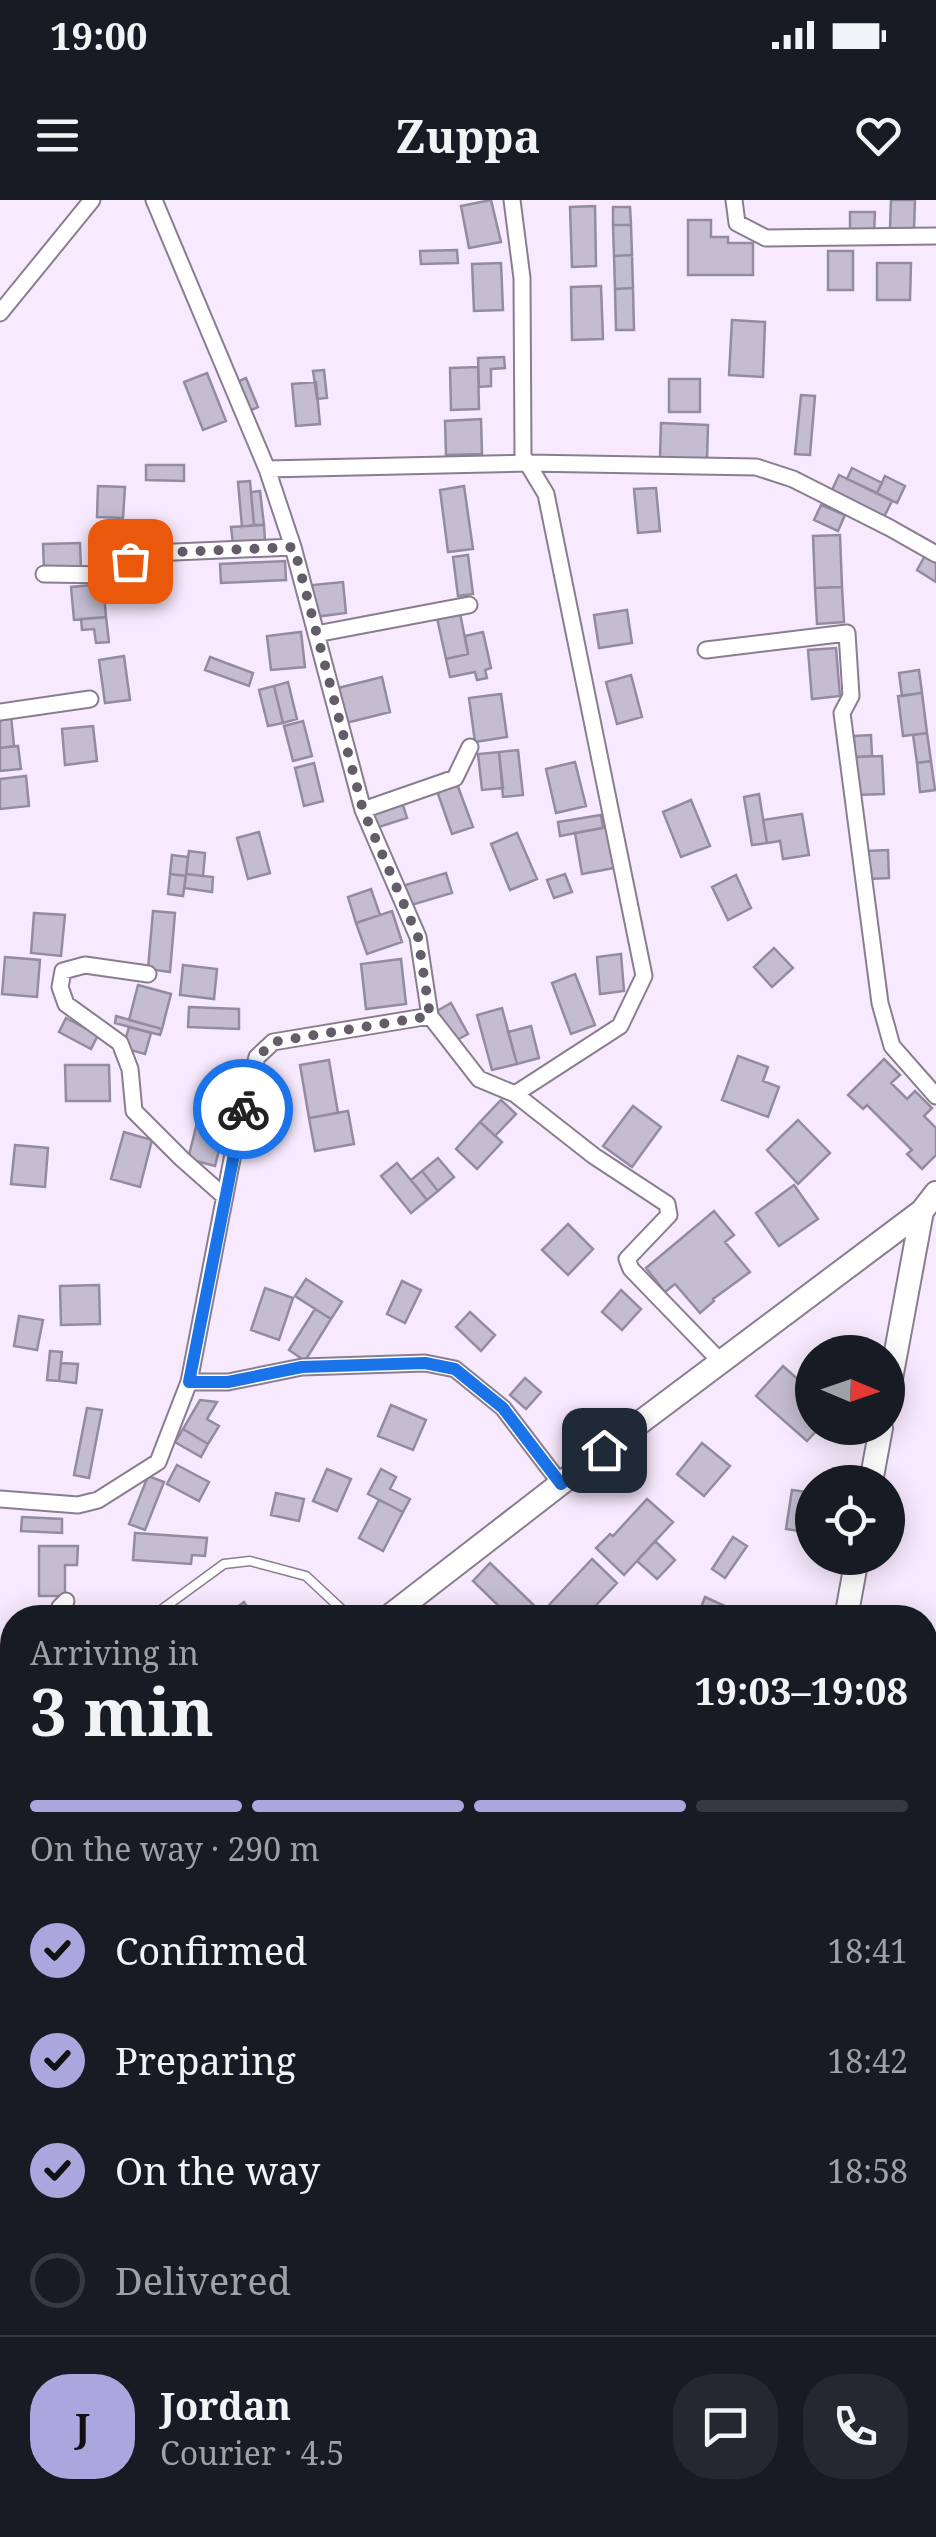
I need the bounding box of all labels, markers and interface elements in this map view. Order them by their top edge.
text: 19:00 [50,9,147,61]
text: Zuppa [395,105,541,166]
icon: menu [30,108,85,163]
icon: heart [851,108,906,163]
pin [88,519,173,604]
icon: bag [103,534,158,589]
courier [193,1059,293,1159]
icon: bike [216,1082,271,1137]
north arrow [795,1335,905,1445]
map controls [795,1335,905,1575]
pin [562,1408,647,1493]
icon: home [577,1423,632,1478]
button: locate [795,1465,905,1575]
text: Arriving in [30,1631,199,1674]
text: 19:03–19:08 [694,1664,908,1716]
text: 3 min [30,1667,214,1755]
text: On the way · 290 m [30,1827,320,1870]
icon: check [30,1923,85,1978]
text: Confirmed [115,1924,307,1976]
text: 18:41 [827,1929,908,1972]
icon: check [30,2033,85,2088]
text: Preparing [115,2034,296,2086]
text: 18:42 [827,2039,908,2082]
icon: check [30,2143,85,2198]
text: On the way [115,2144,320,2196]
text: 18:58 [827,2149,908,2192]
text: Delivered [115,2254,291,2306]
button: chat [673,2374,778,2479]
button: phone [803,2374,908,2479]
text: Jordan [160,2379,291,2431]
text: J [75,2400,90,2452]
text: Courier · 4.5 [160,2431,344,2474]

